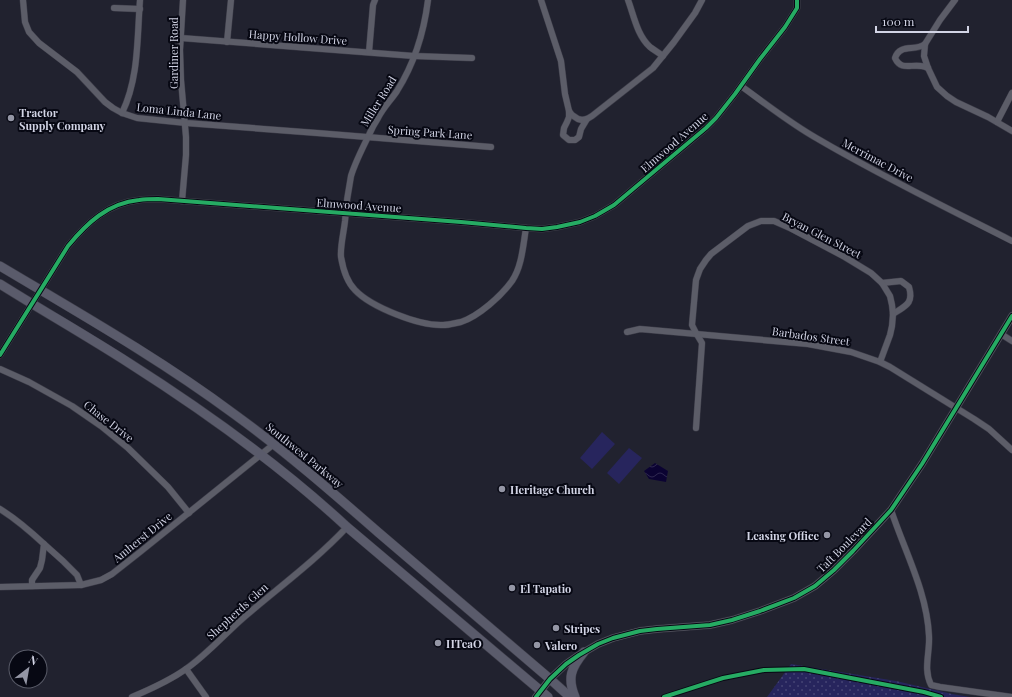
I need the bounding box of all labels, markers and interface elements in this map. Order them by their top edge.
scale bar [876,8,968,34]
text: 100 m [882,13,915,29]
street label: Gardiner Road [166,16,181,89]
street label: Happy Hollow Drive [248,26,348,48]
street label: Miller Road [357,72,400,129]
street label: Loma Linda Lane [136,99,223,123]
place label: Tractor Supply Company [19,105,106,133]
street label: Elmwood Avenue [637,108,711,176]
marker: Tractor Supply Company [6,113,16,123]
street label: Spring Park Lane [387,122,473,142]
street label: Merrimac Drive [840,135,916,185]
street label: Elmwood Avenue [316,195,402,215]
street label: Bryan Glen Street [780,209,864,261]
street label: Barbados Street [771,323,851,349]
street label: Chase Drive [81,397,137,446]
street label: Southwest Parkway [263,419,347,491]
place label: Heritage Church [510,482,595,497]
marker: Heritage Church [497,484,507,494]
street label: Amherst Drive [109,508,175,566]
street label: Taft Boulevard [813,514,875,576]
place label: Leasing Office [747,528,819,543]
marker: Leasing Office [822,530,832,540]
street label: Shepherds Glen [203,579,271,643]
place label: El Tapatio [520,581,571,596]
marker: El Tapatio [507,583,517,593]
place label: Stripes [564,621,600,636]
marker: Stripes [551,623,561,633]
place label: HTeaO [446,636,482,651]
marker: HTeaO [433,638,443,648]
place label: Valero [544,638,577,653]
marker: Valero [532,640,542,650]
north arrow [8,649,48,689]
text: N [26,652,41,669]

